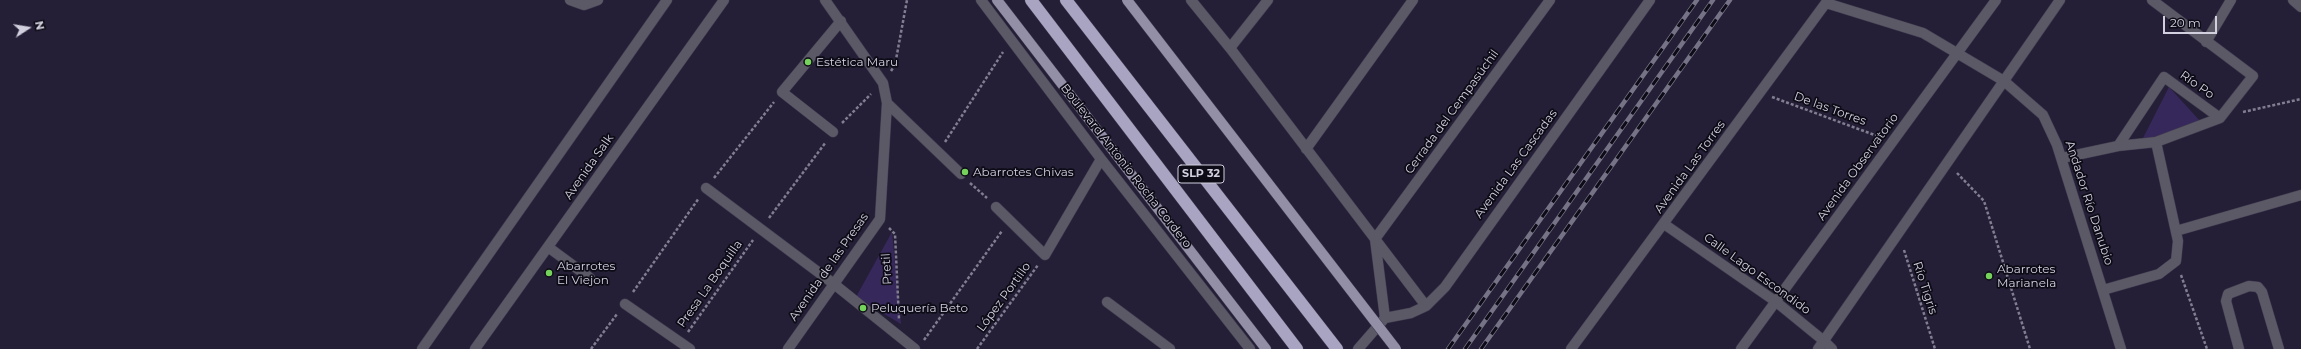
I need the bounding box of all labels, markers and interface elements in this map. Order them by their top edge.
north arrow [8,8,48,48]
scale bar [2165,8,2219,34]
text: 20 m [2170,15,2201,30]
text: N [32,20,48,31]
street label: Cerrada del Cempasúchil [1402,47,1502,177]
place label: Estética Maru [816,55,898,69]
marker: Estética Maru [803,57,813,67]
street label: Río Po [2177,68,2217,102]
street label: Boulevard Antonio Rocha Cordero [1057,81,1195,251]
street label: De las Torres [1792,89,1868,129]
street label: Avenida Las Cascadas [1472,107,1560,221]
street label: Avenida Observatorio [1814,111,1902,223]
street label: Avenida Las Torres [1652,118,1728,216]
street label: Avenida Salk [561,132,617,202]
street label: Andador Río Danubio [2062,139,2116,267]
place label: Abarrotes Chivas [973,165,1074,179]
road number: SLP 32 [1178,165,1224,183]
marker: Abarrotes Chivas [960,167,970,177]
street label: Avenida de las Presas [786,210,872,324]
street label: Calle Lago Escondido [1701,230,1813,318]
street label: Presa La Boquilla [675,238,745,330]
street label: Pretil [879,253,895,285]
place label: Abarrotes El Viejon [557,259,615,287]
street label: López Portillo [974,260,1034,334]
street label: Río Tigris [1910,260,1940,316]
place label: Abarrotes Marianela [1997,262,2056,290]
marker: Abarrotes El Viejon [544,268,554,278]
marker: Abarrotes Marianela [1984,271,1994,281]
place label: Peluquería Beto [871,301,968,315]
marker: Peluquería Beto [858,303,868,313]

